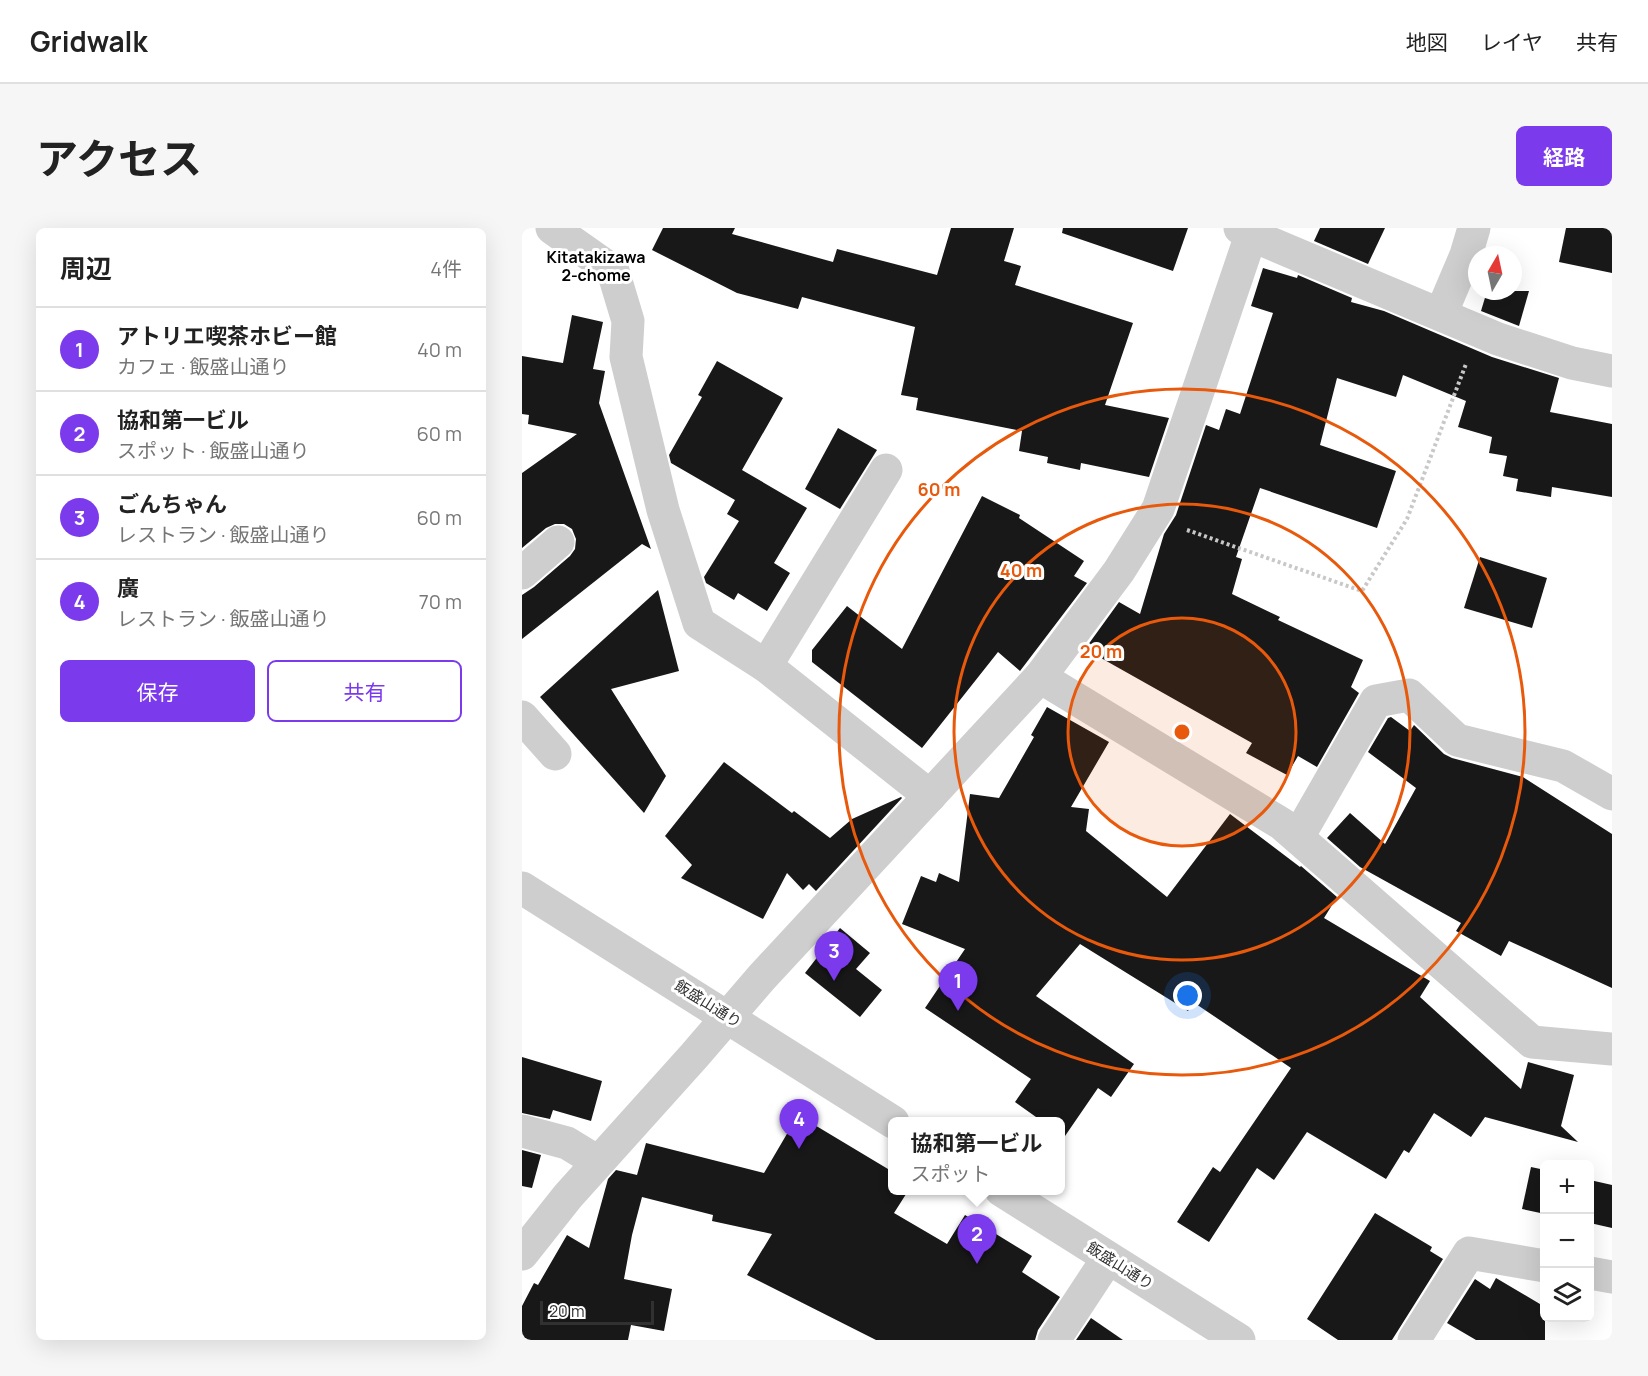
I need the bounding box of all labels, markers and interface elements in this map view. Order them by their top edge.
text: Gridwalk [30,22,147,60]
text: 地図 [1406,28,1448,56]
text: レイヤ [1481,28,1543,56]
text: 共有 [1576,28,1618,56]
button: 経路 [1516,126,1612,186]
text: アクセス [36,129,202,187]
district label: Kitatakizawa 2-chome [547,246,645,286]
north arrow [1468,246,1522,300]
text: 周辺 [60,250,112,286]
text: 4件 [430,255,462,282]
text: アトリエ喫茶ホビー館 [117,321,337,351]
text: 1 [75,336,84,363]
text: 40 m [417,336,462,363]
text: カフェ · 飯盛山通り [117,353,290,380]
text: 協和第一ビル [117,405,249,435]
text: 2 [74,420,85,447]
text: 60 m [416,420,462,447]
text: スポット · 飯盛山通り [117,437,310,464]
text: 60 m [918,477,960,501]
text: ごんちゃん [117,489,227,519]
text: 3 [74,504,85,531]
text: 60 m [416,504,462,531]
text: レストラン · 飯盛山通り [117,521,330,548]
text: 40 m [1000,558,1042,582]
text: 廣 [117,573,139,603]
text: 4 [73,588,86,615]
text: 70 m [419,588,462,615]
text: レストラン · 飯盛山通り [117,605,330,632]
text: 20 m [1080,639,1122,663]
button: 保存 [60,660,255,722]
button: 共有 [267,660,462,722]
centre of rings [1172,722,1192,742]
pin: 3 [814,932,854,981]
pin: 1 [938,962,978,1011]
street label: 飯盛山通り [671,975,746,1032]
your location [1173,981,1202,1010]
pin: 4 [780,1100,818,1149]
popup [888,1117,1065,1195]
text: 協和第一ビル [910,1128,1043,1158]
text: スポット [910,1160,990,1187]
map controls [1540,1160,1594,1322]
button: + [1540,1160,1594,1214]
pin: 2 [958,1214,996,1264]
button: − [1540,1214,1594,1268]
street label: 飯盛山通り [1083,1237,1158,1294]
button: layers [1540,1268,1594,1322]
scale bar [540,1298,654,1326]
text: 20 m [549,1300,585,1322]

